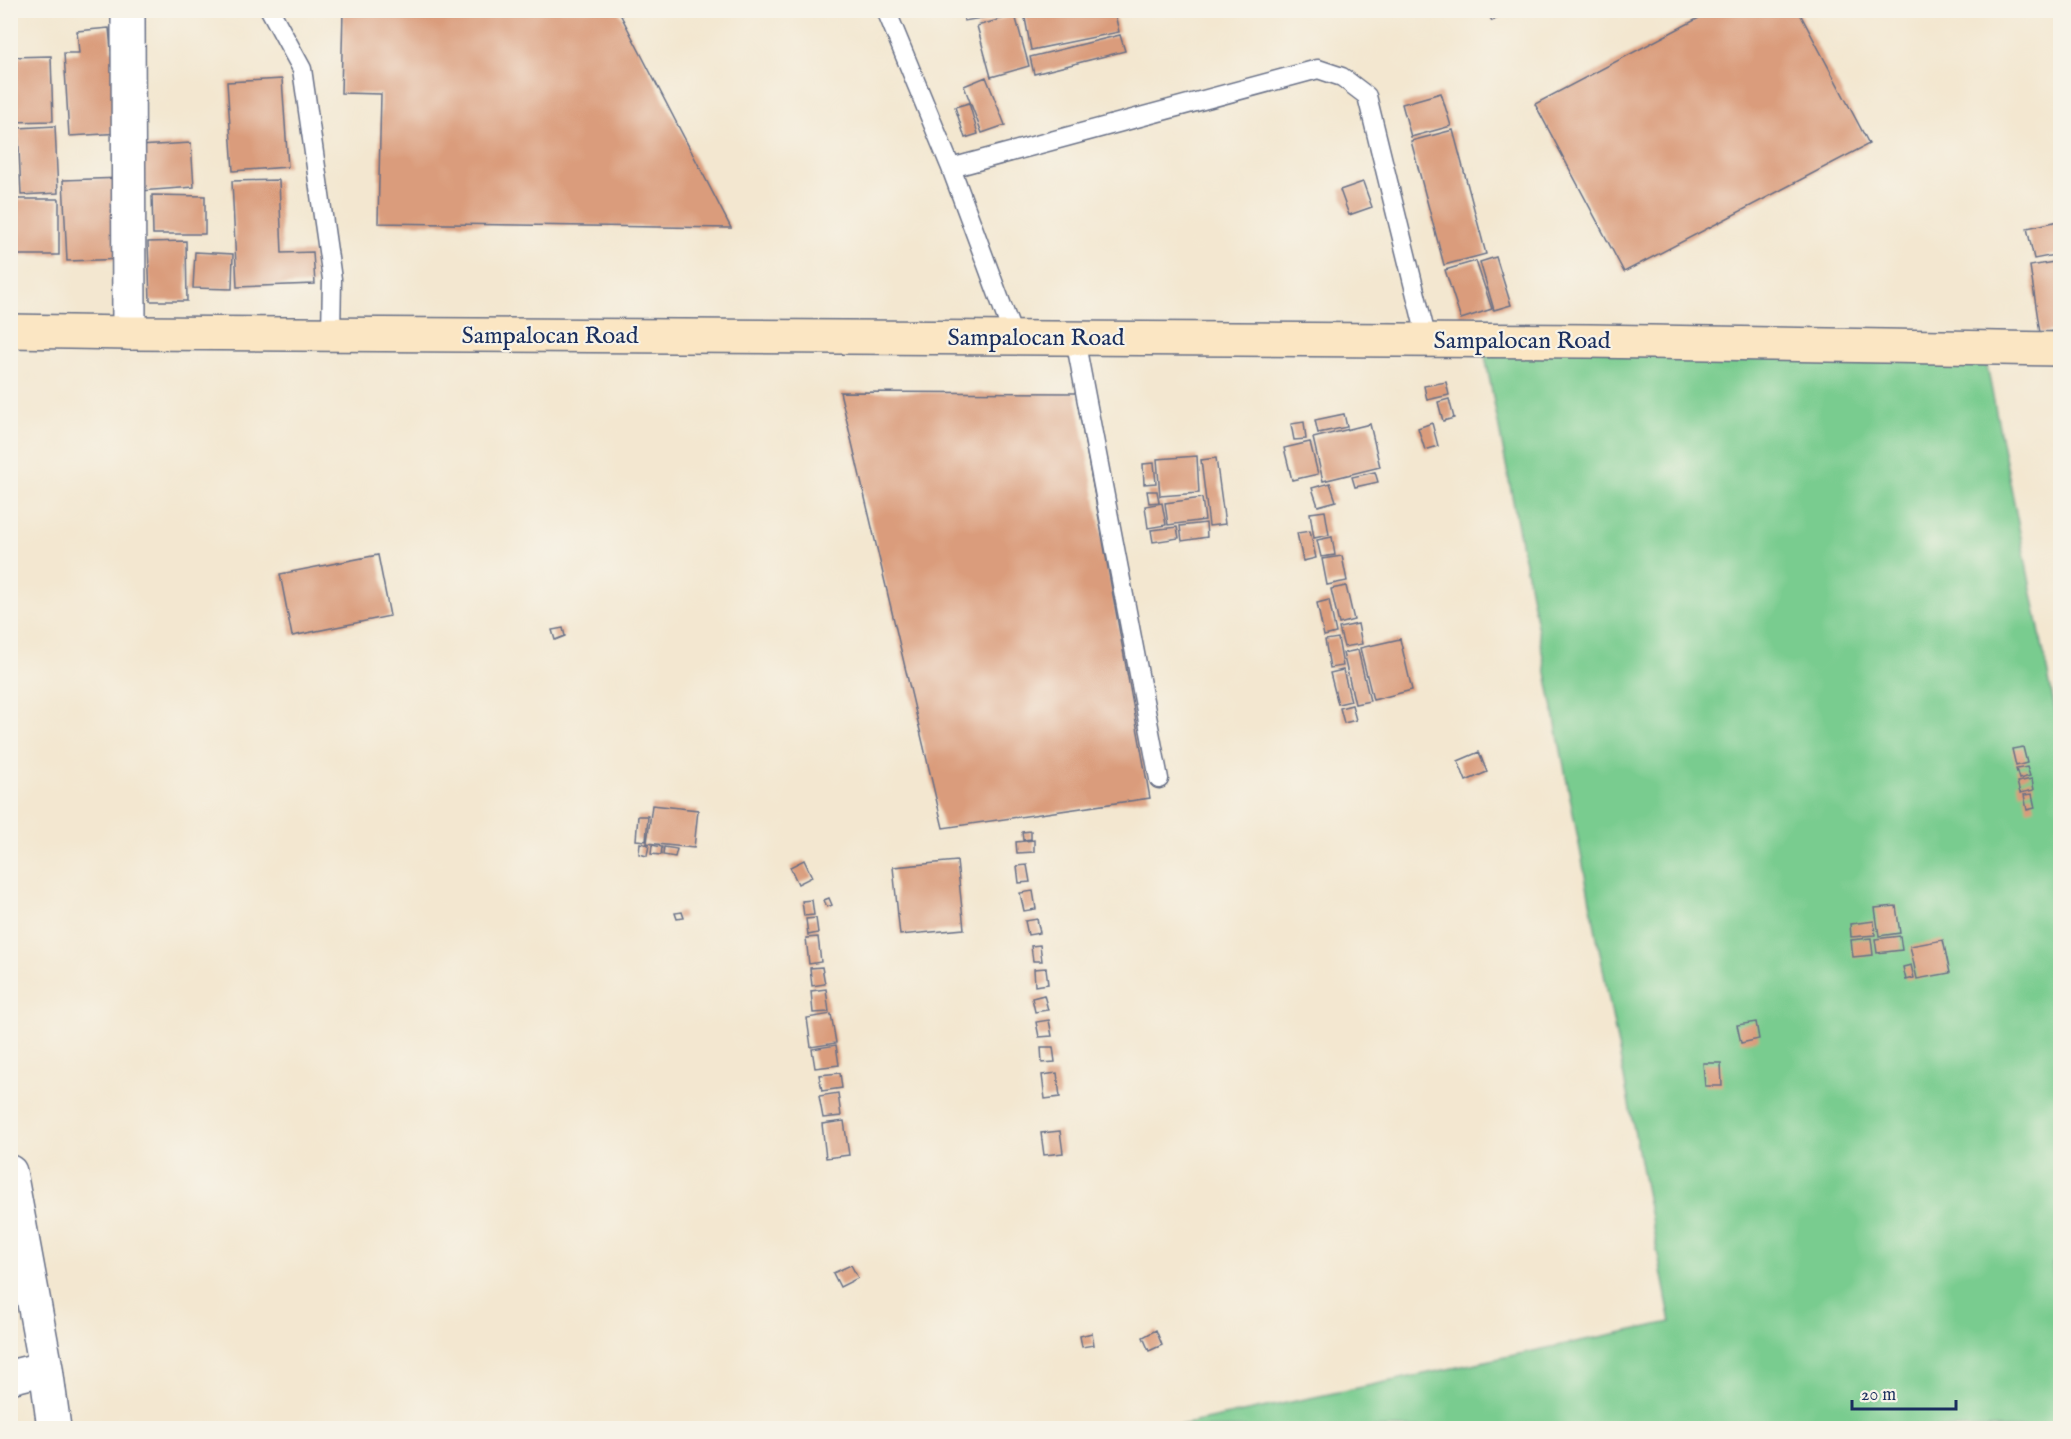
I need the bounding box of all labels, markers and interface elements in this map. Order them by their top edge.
street label: Sampalocan Road [462,321,639,352]
street label: Sampalocan Road [948,323,1125,354]
street label: Sampalocan Road [1434,326,1611,357]
scale bar [1852,1373,1956,1411]
text: 20 m [1861,1384,1896,1407]

